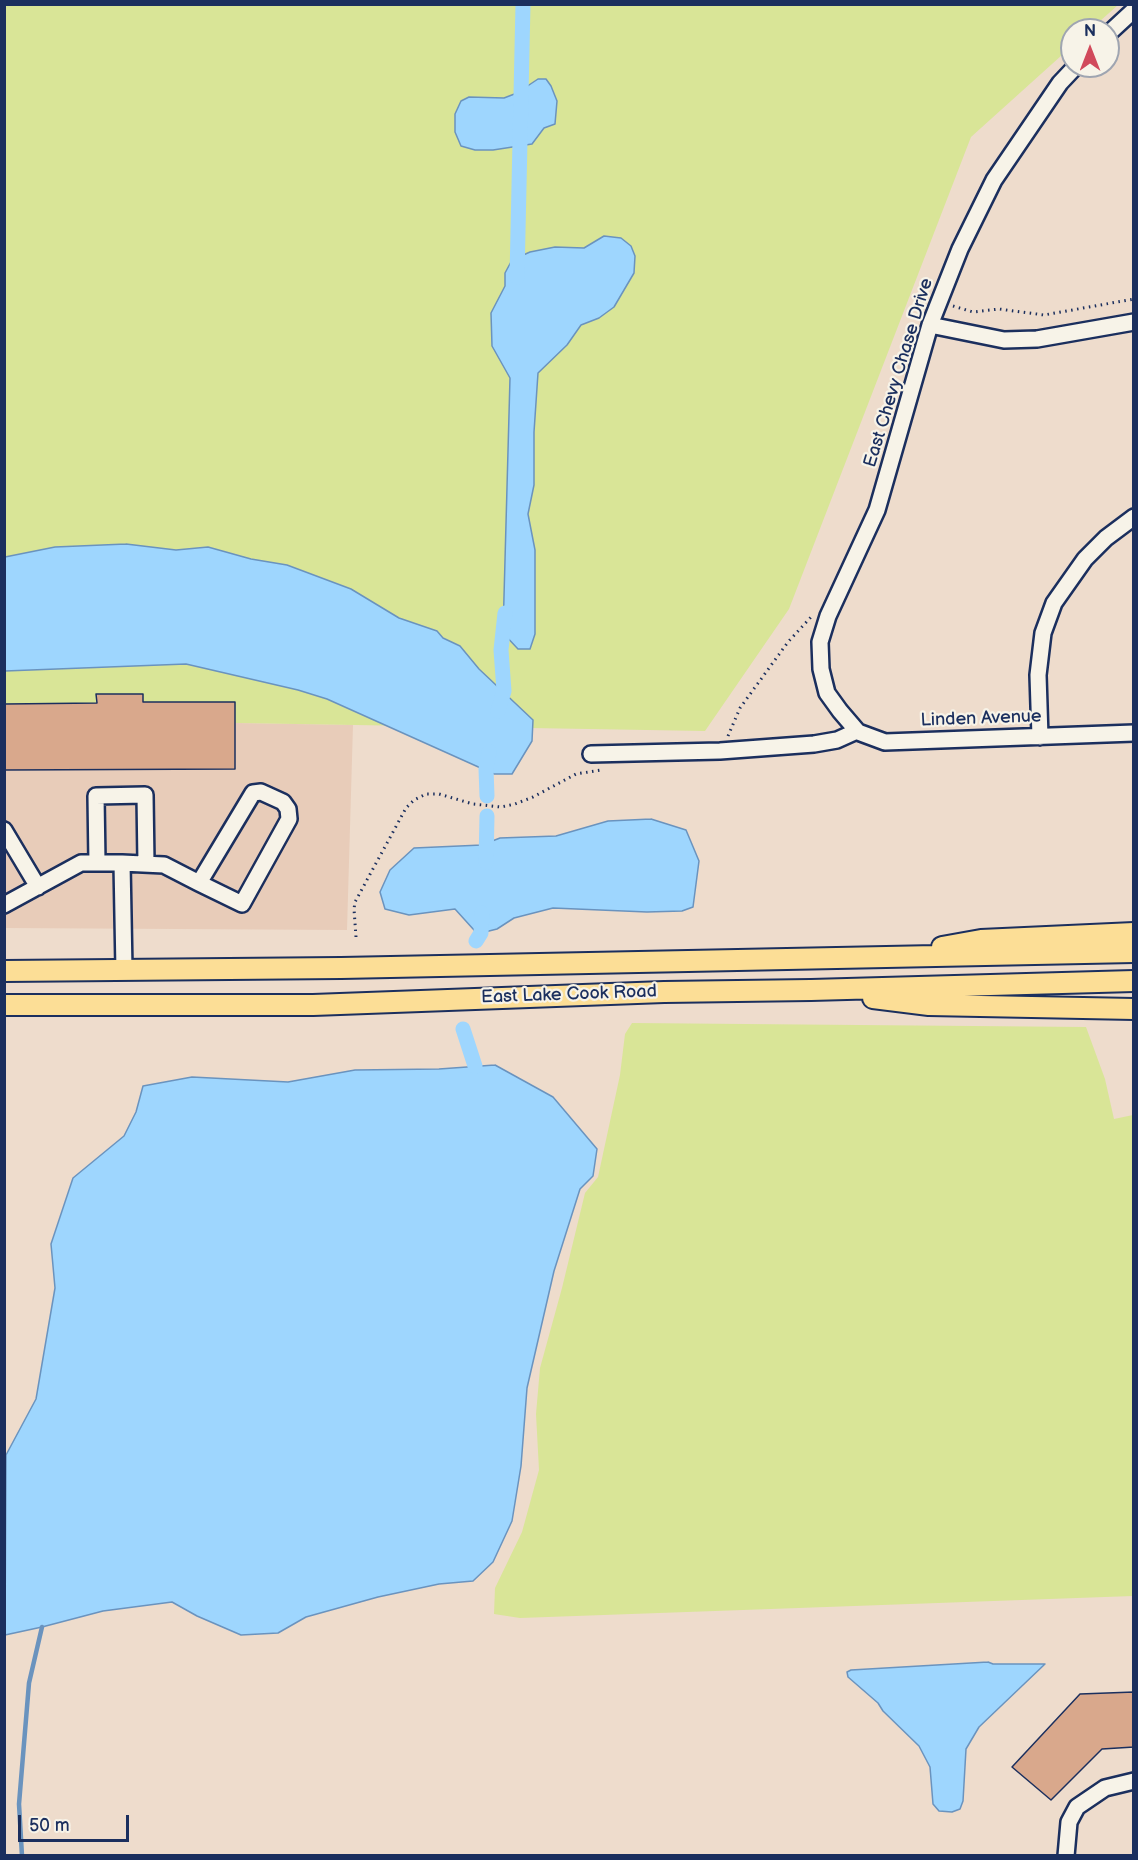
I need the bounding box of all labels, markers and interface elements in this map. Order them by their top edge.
north arrow [1060,18,1120,78]
text: N [1084,22,1096,41]
street label: East Chevy Chase Drive [860,276,938,470]
street label: Linden Avenue [920,706,1042,732]
street label: East Lake Cook Road [481,981,657,1009]
scale bar [21,1803,132,1841]
text: 50 m [29,1815,70,1836]

